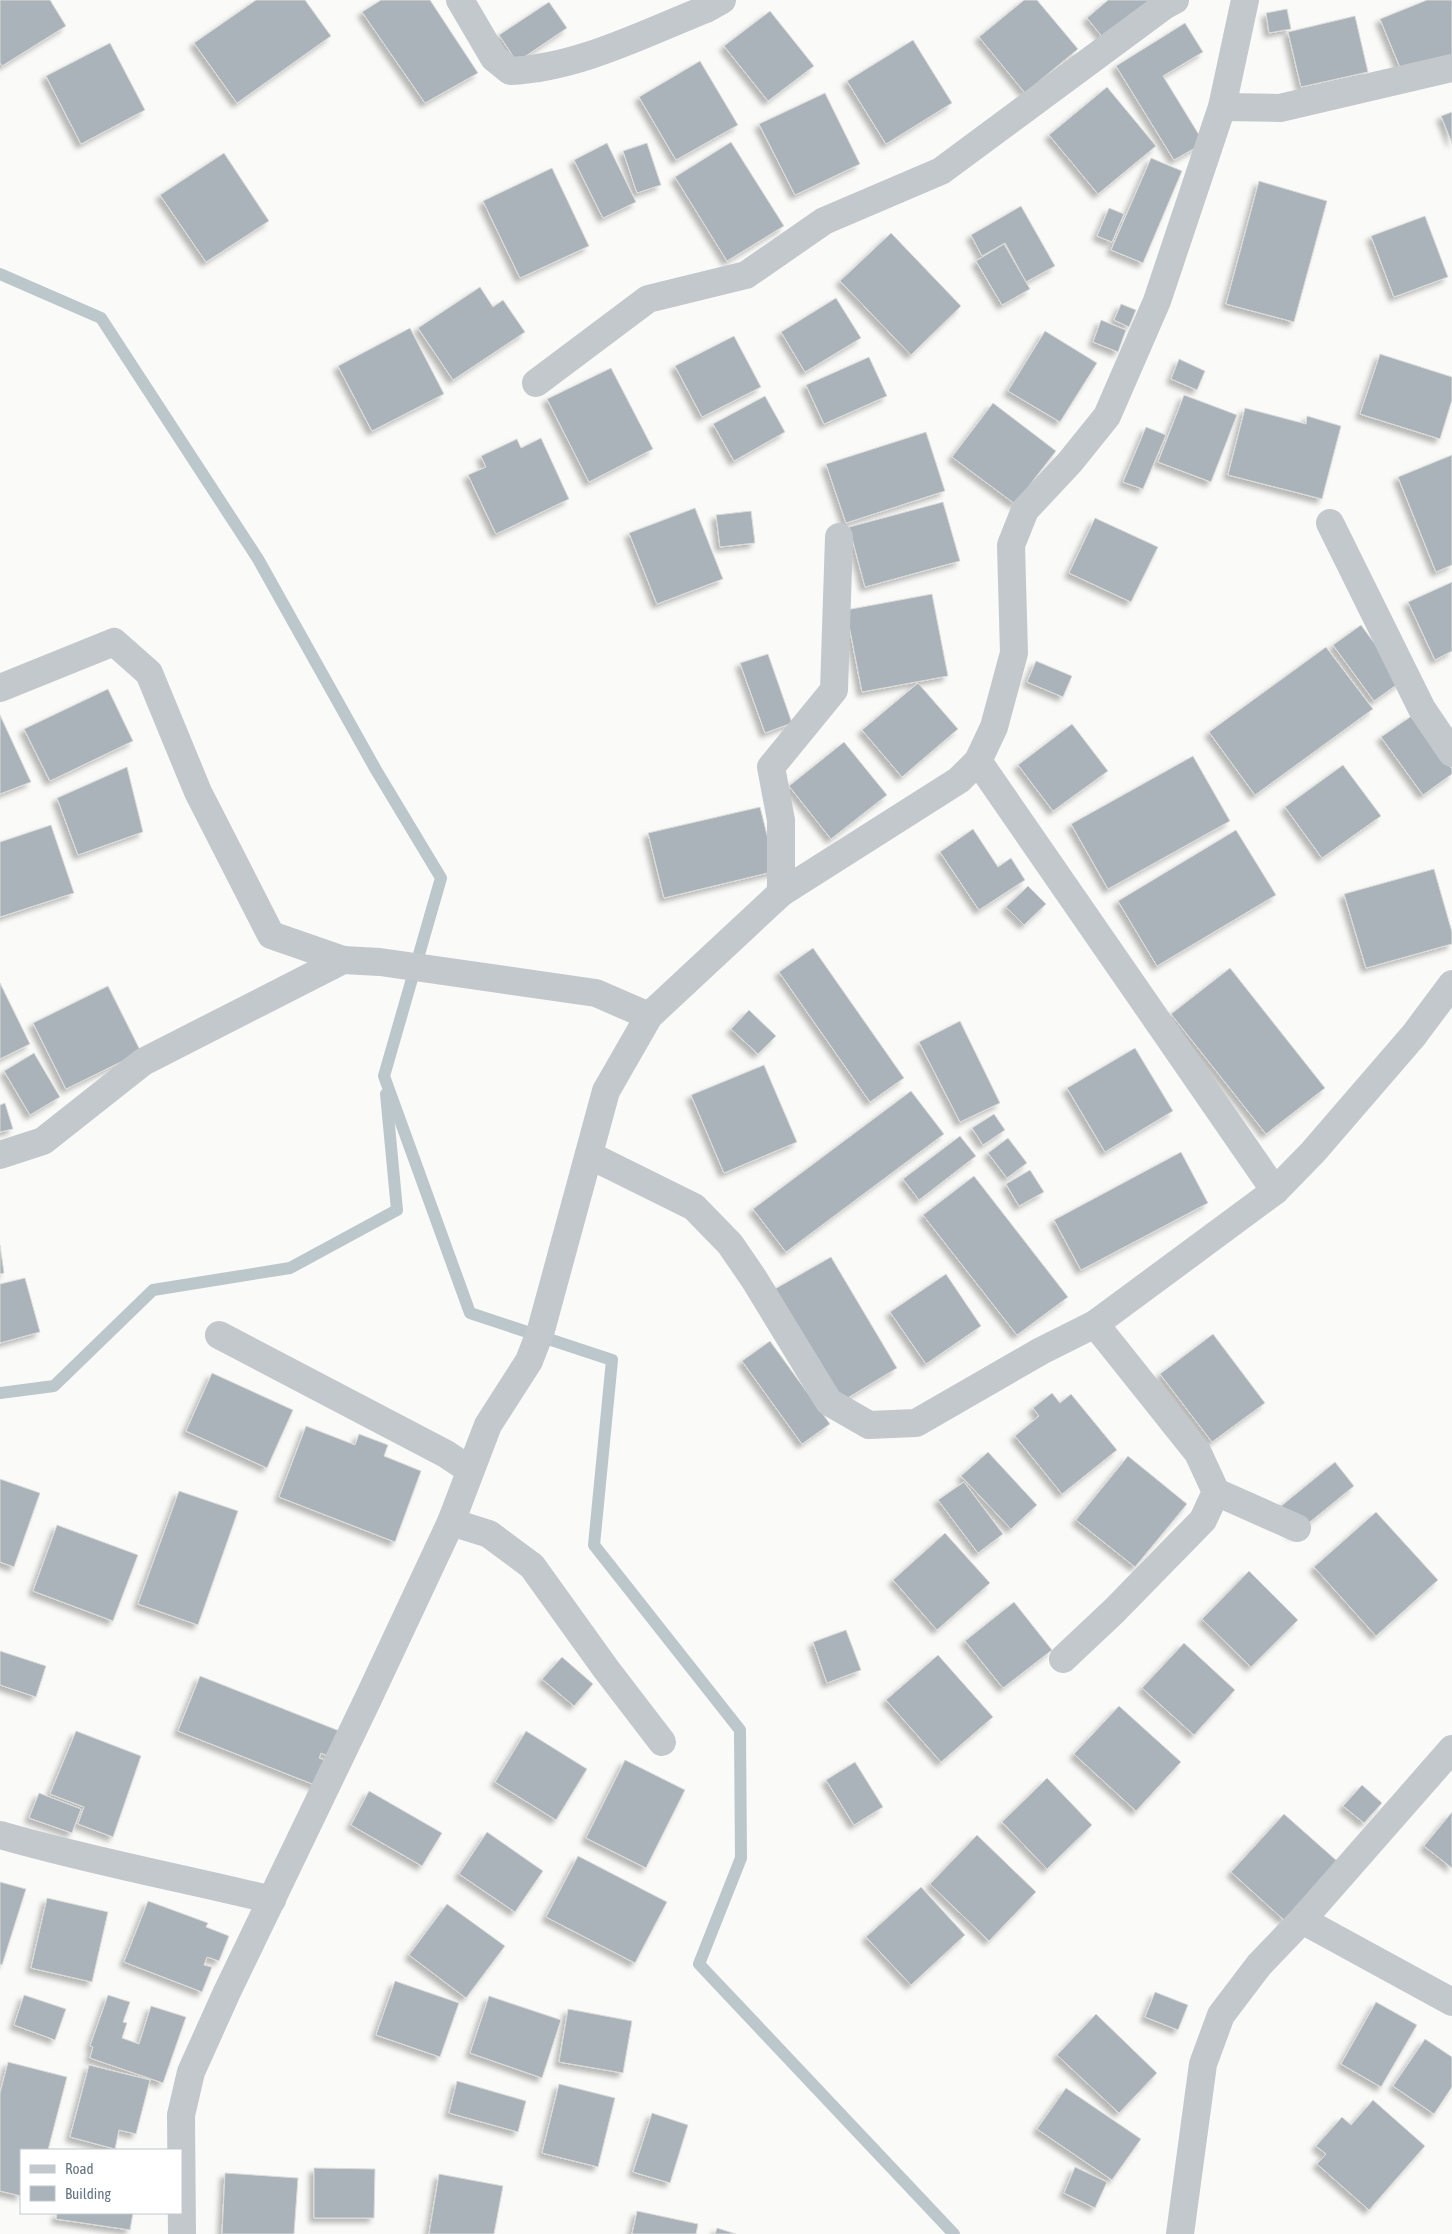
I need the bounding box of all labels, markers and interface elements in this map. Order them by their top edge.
legend [20,2149,182,2214]
text: Road [65,2160,94,2177]
text: Building [65,2185,111,2202]

